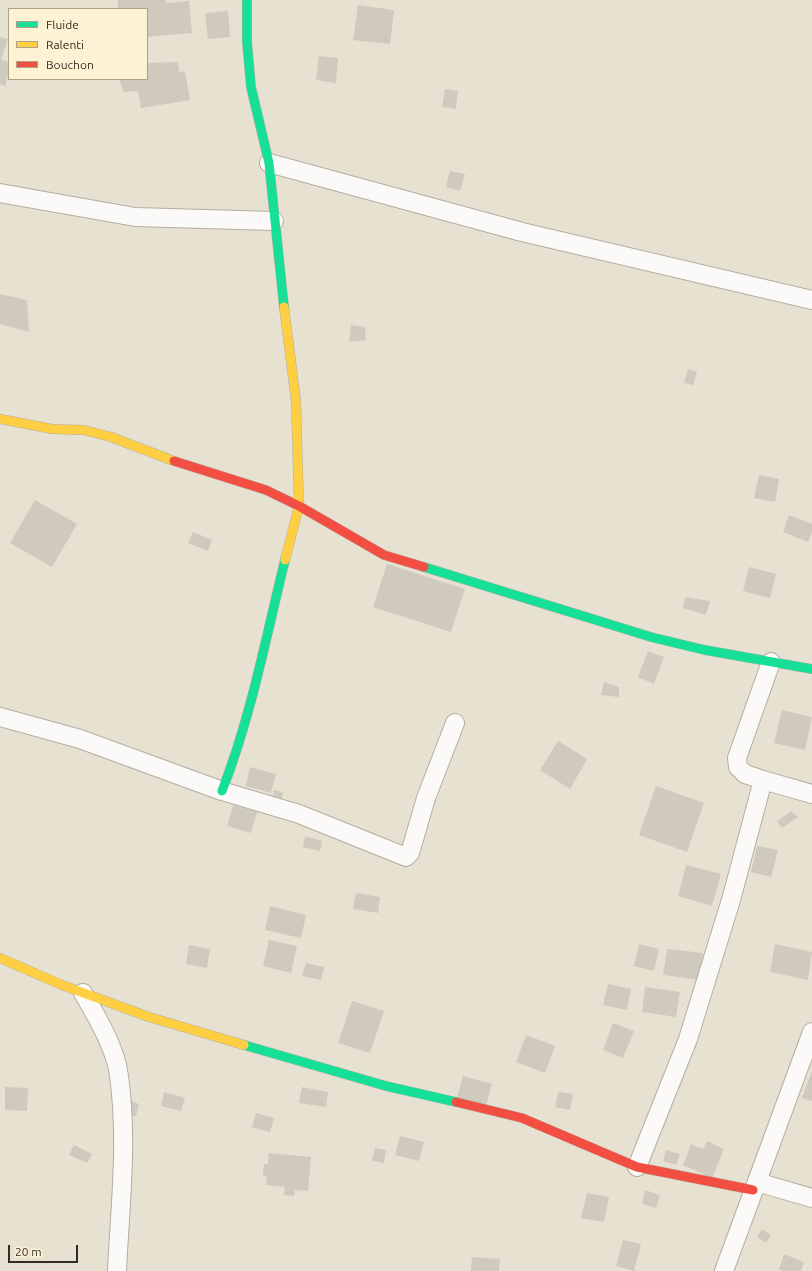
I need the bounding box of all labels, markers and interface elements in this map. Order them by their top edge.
legend [8,8,148,80]
text: Fluide [46,18,79,31]
text: Ralenti [46,38,84,51]
text: Bouchon [46,58,94,71]
scale bar [10,1237,80,1263]
text: 20 m [15,1245,42,1258]

